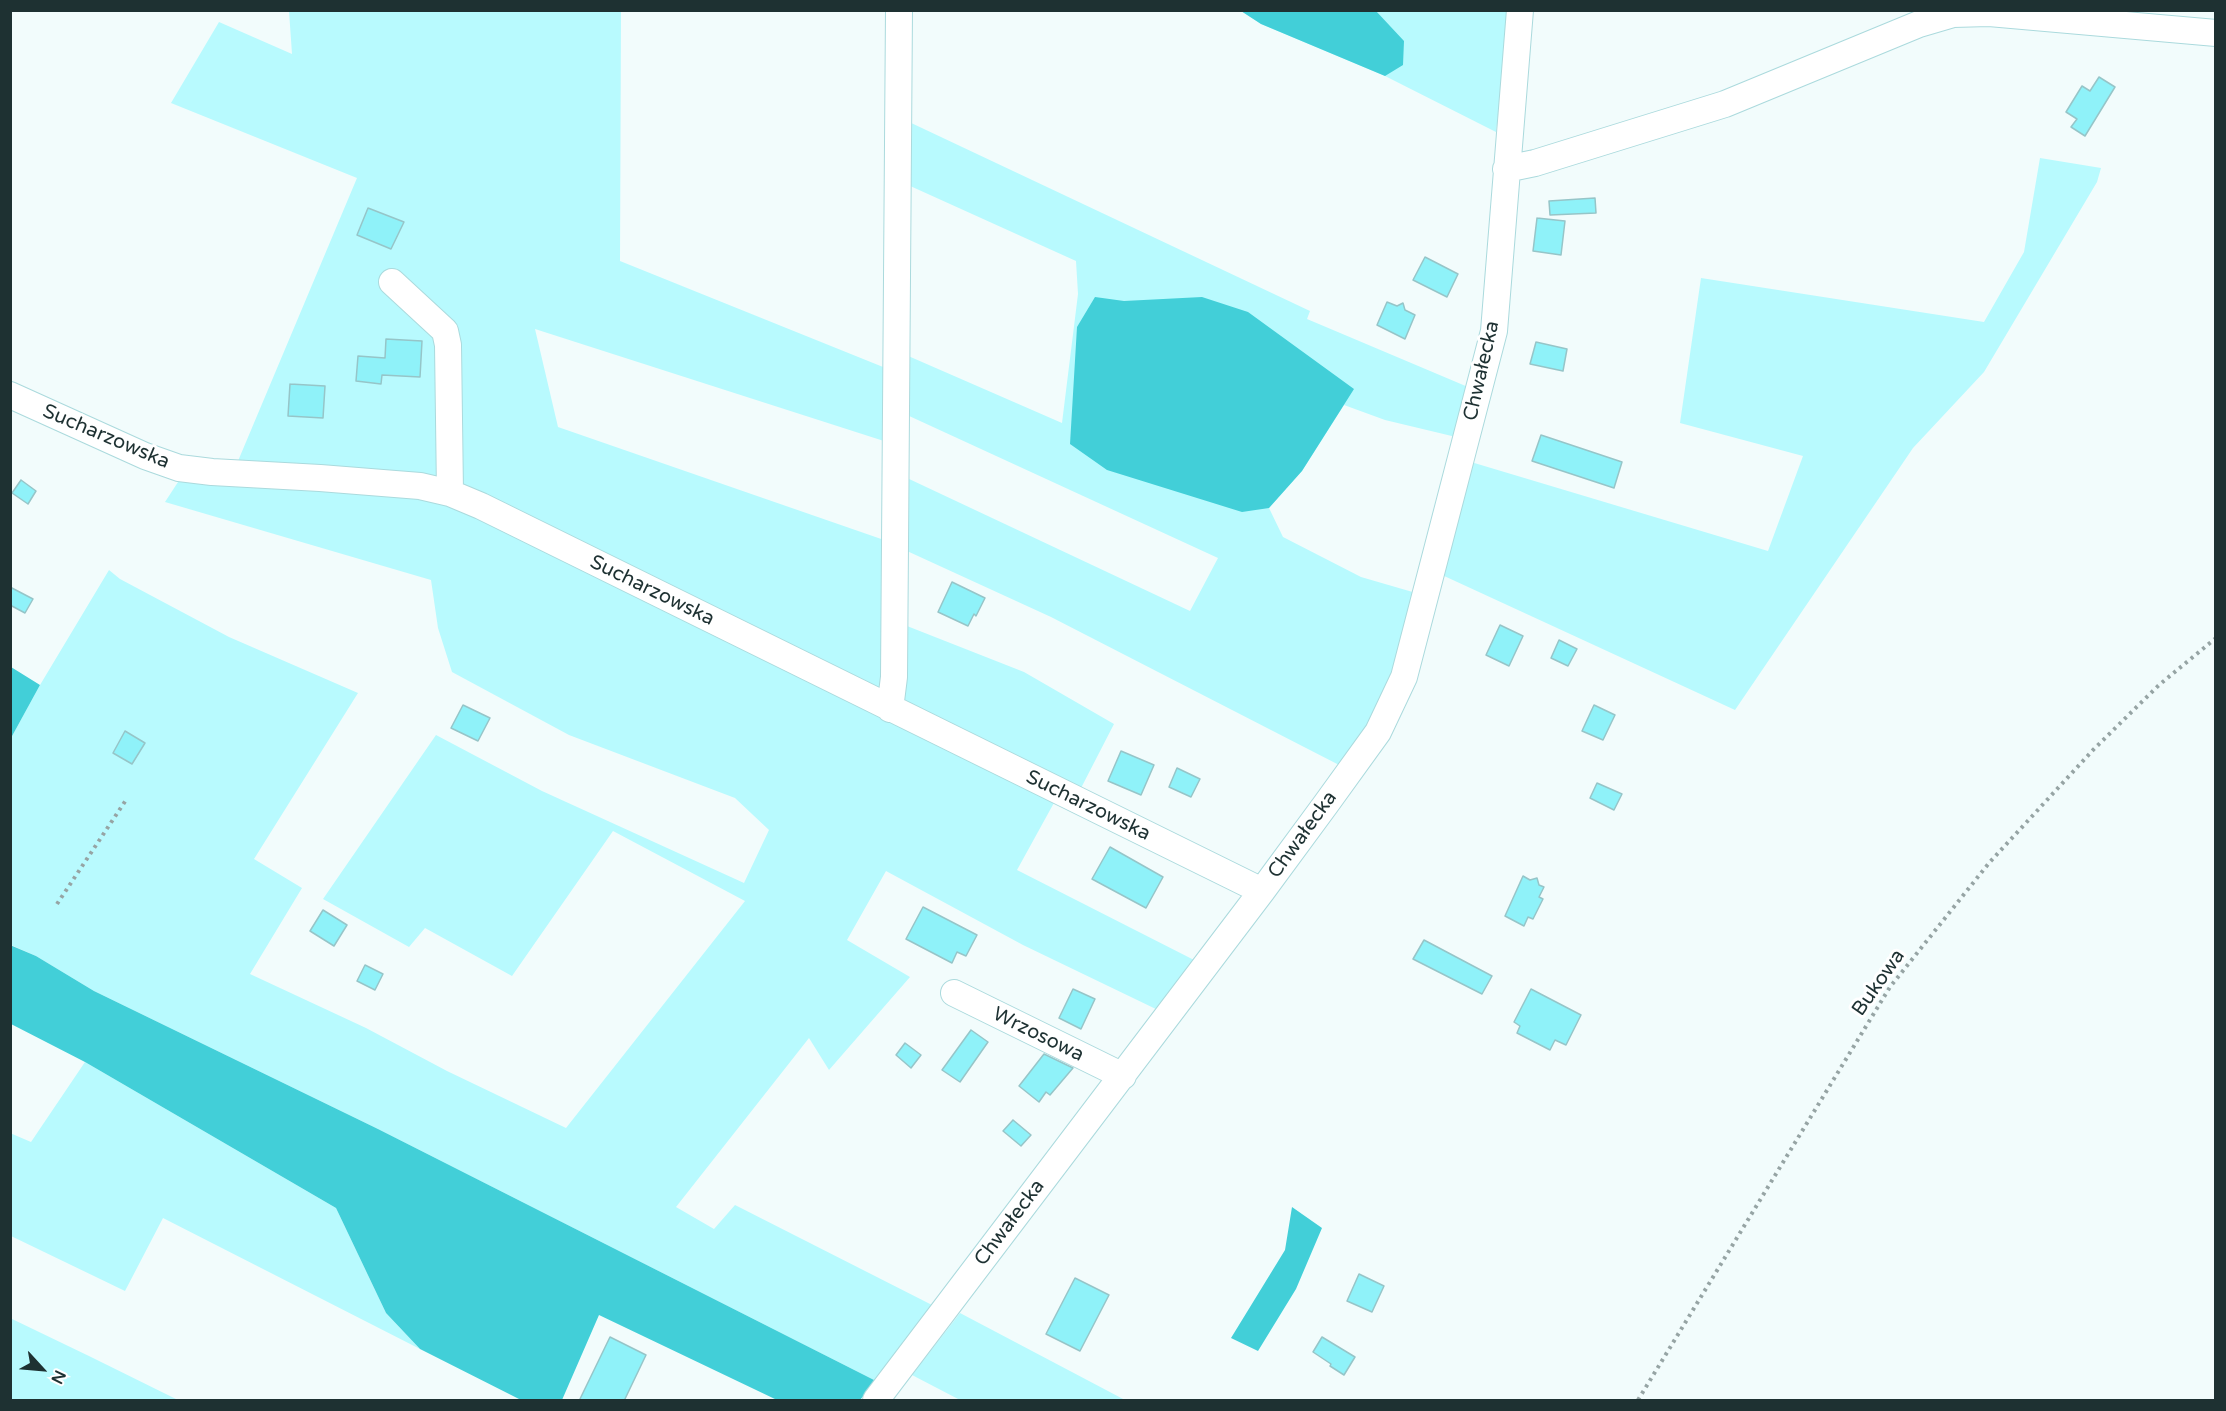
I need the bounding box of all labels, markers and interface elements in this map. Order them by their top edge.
street label: Chwałecka [1459,319,1505,423]
street label: Sucharzowska [39,399,173,475]
street label: Sucharzowska [586,551,718,631]
street label: Sucharzowska [1022,766,1154,846]
street label: Chwałecka [1263,787,1343,883]
street label: Bukowa [1847,945,1911,1021]
street label: Wrzosowa [988,1003,1088,1067]
street label: Chwałecka [970,1175,1050,1271]
north arrow [12,1339,72,1399]
text: N [46,1367,70,1387]

